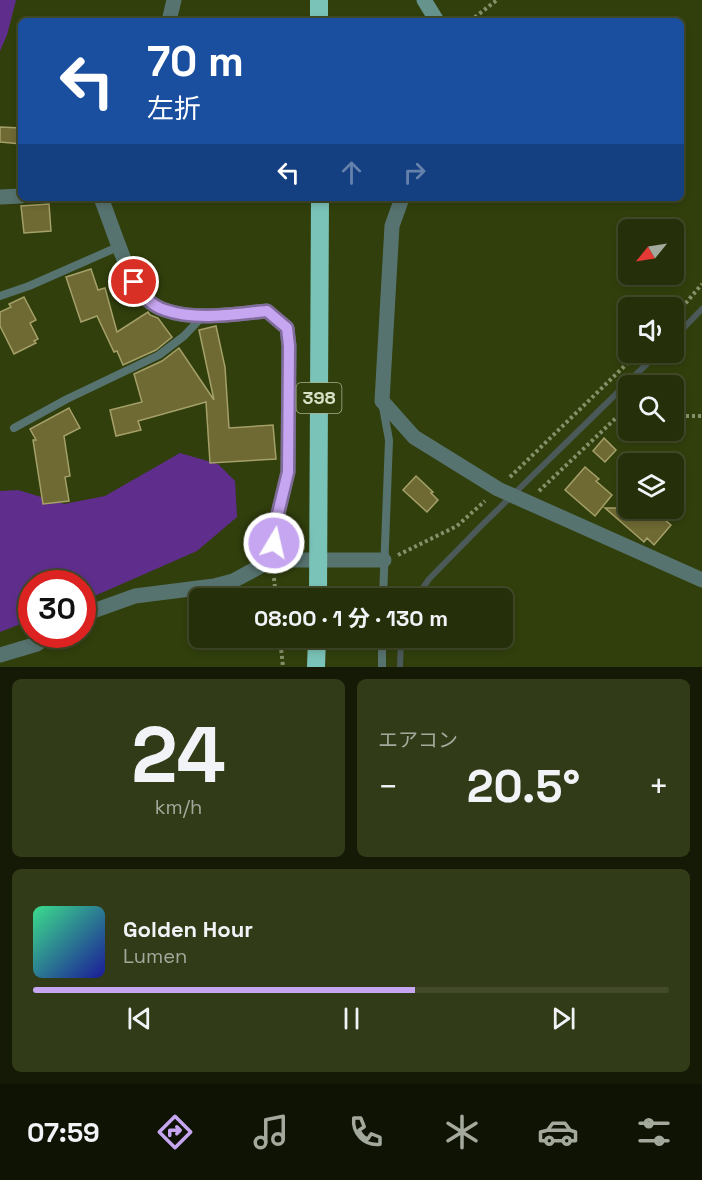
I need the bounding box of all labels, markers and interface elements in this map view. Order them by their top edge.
text: 70 m [147,35,244,88]
icon: left [48,42,126,120]
text: 左折 [147,91,201,126]
icon: left [272,156,305,189]
icon: ahead [335,156,368,189]
icon: right [398,156,431,189]
north arrow [618,219,684,285]
map controls [618,219,684,519]
pin [108,256,159,307]
icon: arrive [117,265,150,298]
button: sound [618,297,684,363]
button: search [618,375,684,441]
road number: 398 [296,383,342,413]
button: layers [618,453,684,519]
position arrow [242,511,306,575]
speed limit sign: 30 [18,570,96,648]
text: 08:00 · 1 分 · 130 m [254,604,448,632]
text: 24 [131,705,226,805]
text: エアコン [378,727,458,753]
text: 20.5° [467,758,580,815]
text: − [378,766,398,808]
text: + [649,766,669,808]
text: km/h [155,794,202,820]
text: Golden Hour [123,915,253,943]
text: Lumen [123,943,187,969]
icon: previous [123,1002,156,1035]
icon: pause [335,1002,368,1035]
icon: next [547,1002,580,1035]
icon: directions [154,1111,196,1153]
icon: music [250,1111,292,1153]
icon: phone [345,1111,387,1153]
icon: climate [441,1111,483,1153]
icon: car [537,1111,579,1153]
icon: filters [633,1111,675,1153]
text: 07:59 [27,1115,100,1150]

